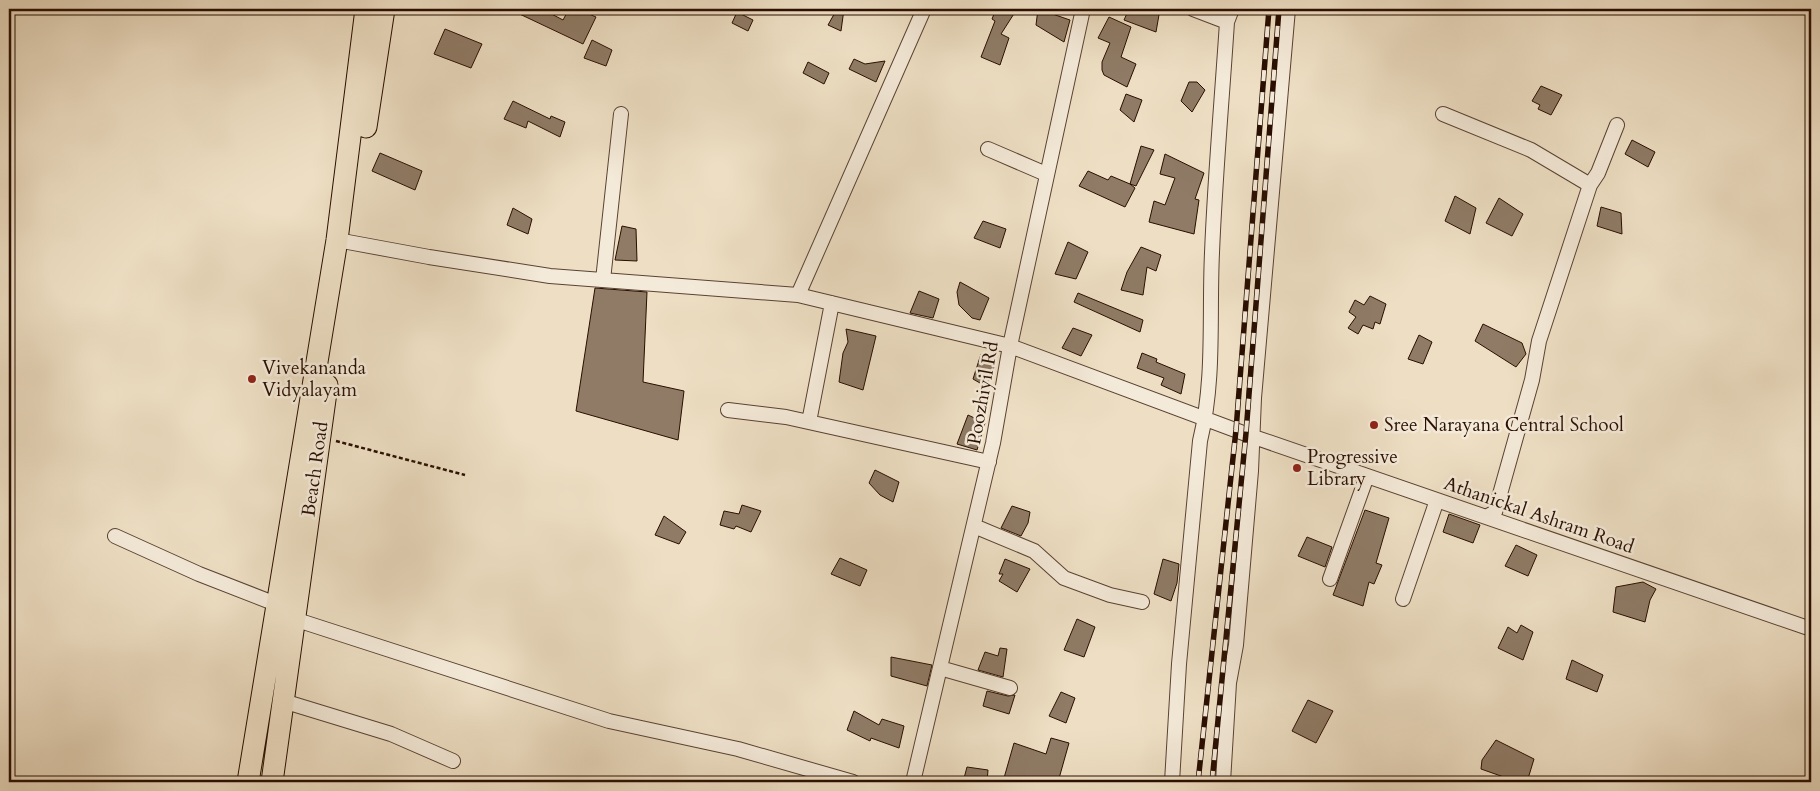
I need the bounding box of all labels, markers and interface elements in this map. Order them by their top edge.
street label: Poozhiyil Rd [961,339,1005,447]
place label: Vivekananda Vidyalayam [262,355,366,403]
marker: Vivekananda Vidyalayam [246,373,258,385]
place label: Sree Narayana Central School [1384,412,1624,438]
marker: Sree Narayana Central School [1368,419,1380,431]
street label: Beach Road [295,420,335,518]
place label: Progressive Library [1307,444,1398,492]
marker: Progressive Library [1291,462,1303,474]
street label: Athanickal Ashram Road [1440,470,1638,560]

